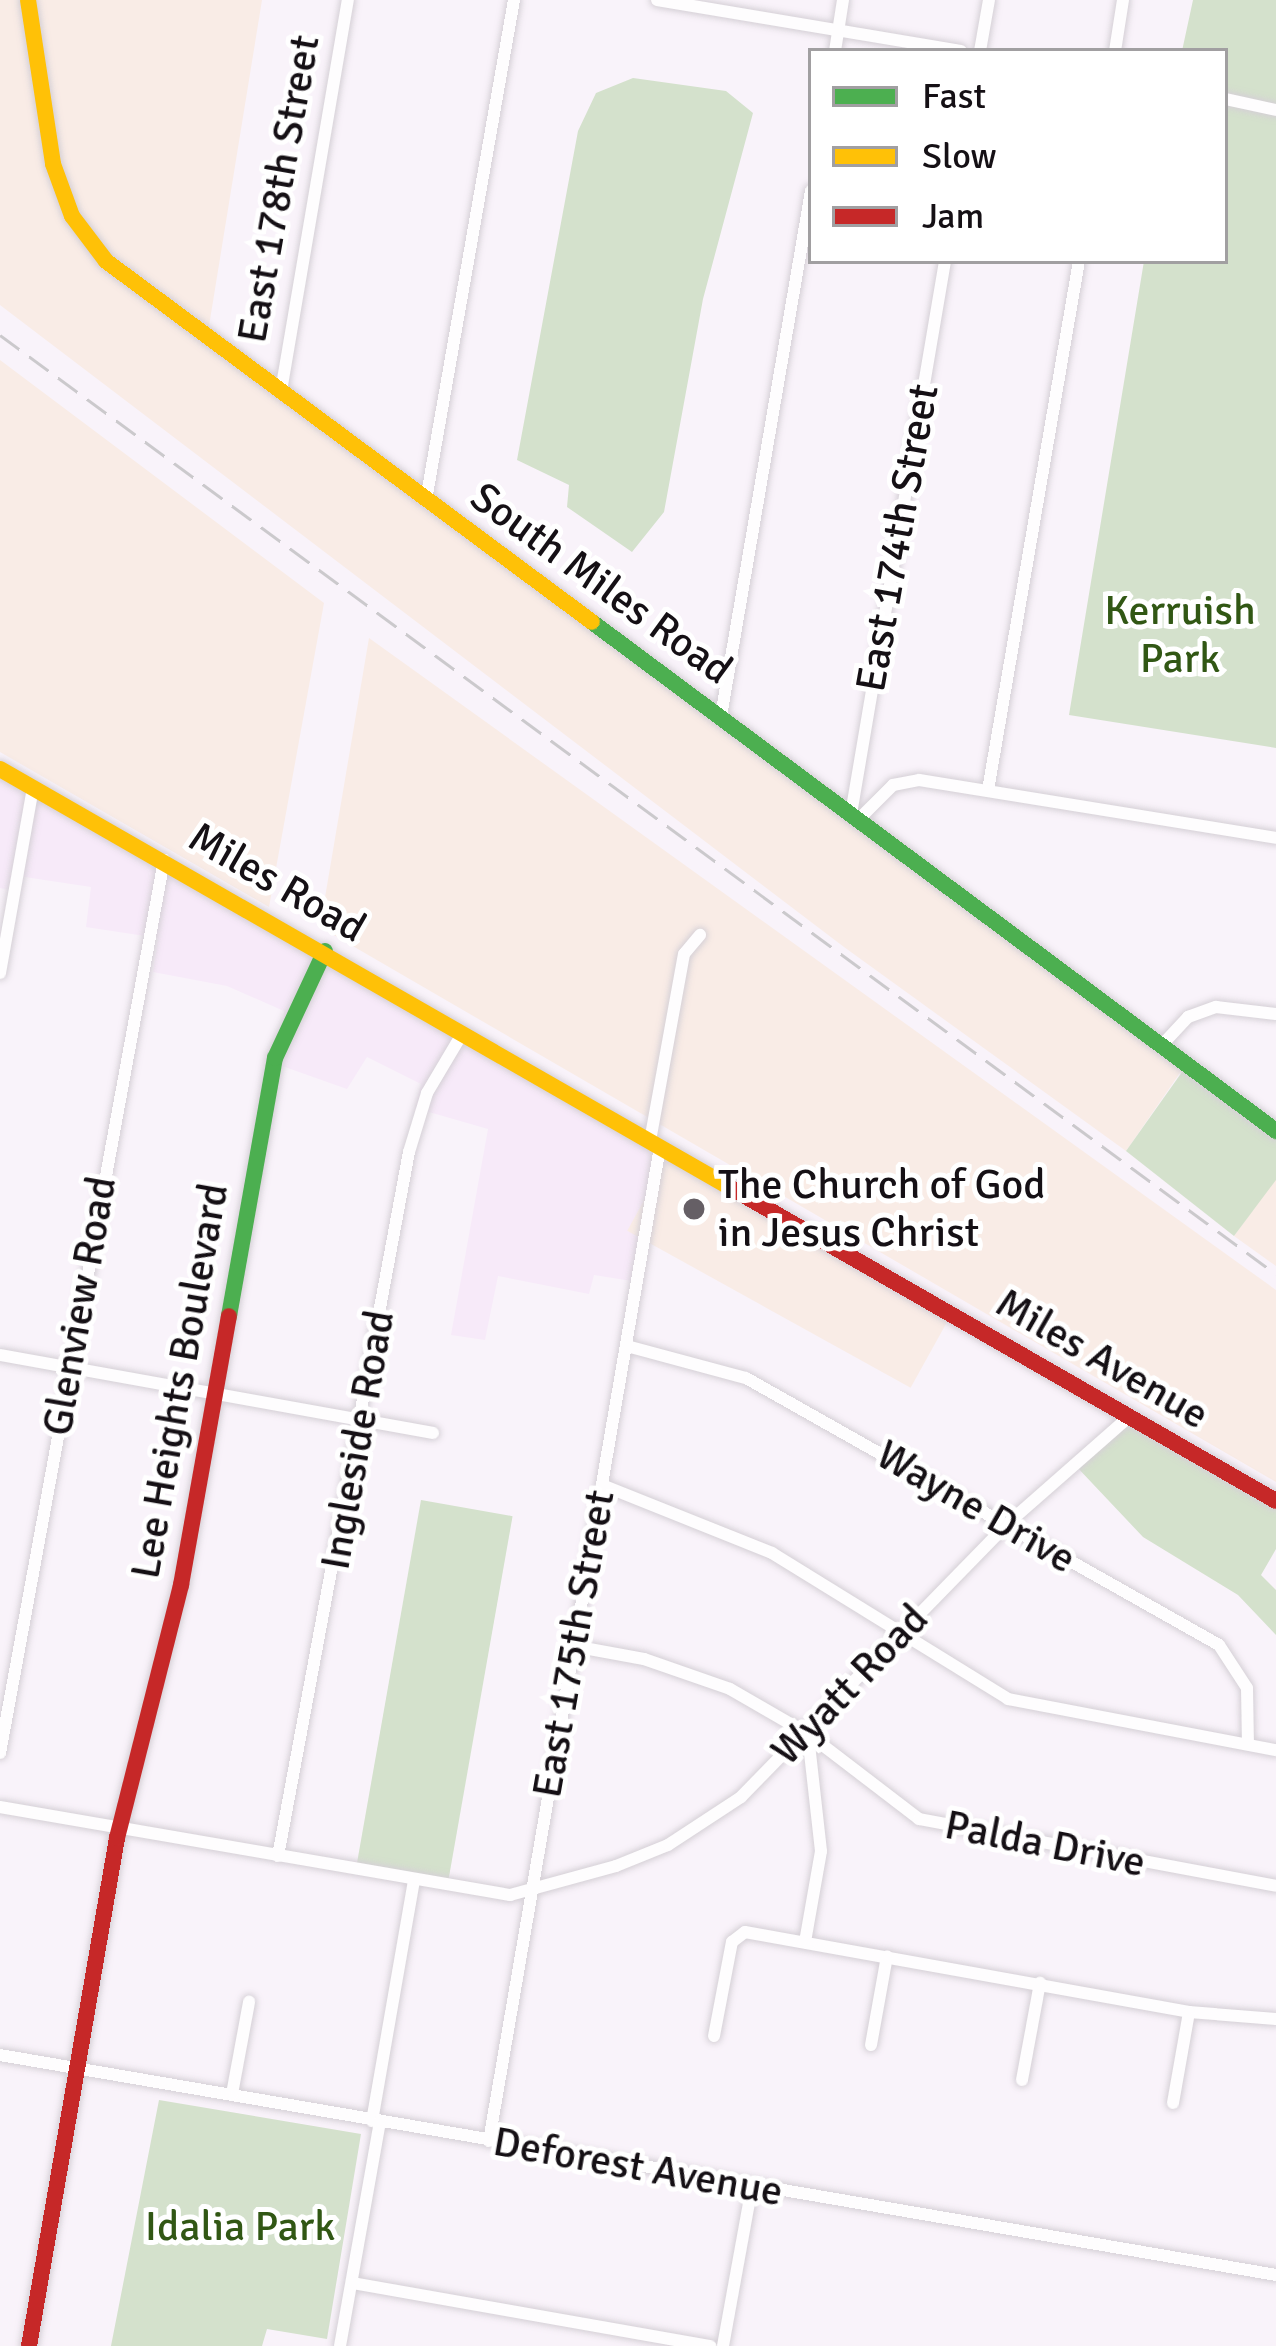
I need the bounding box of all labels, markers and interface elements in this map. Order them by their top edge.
street label: East 178th Street [227,31,331,347]
legend [808,48,1228,264]
text: Fast [922,74,986,119]
text: Slow [922,134,997,179]
text: Jam [922,194,984,239]
street label: East 174th Street [846,380,950,696]
street label: South Miles Road [461,472,741,696]
park label: Kerruish Park [1104,586,1256,684]
street label: Miles Road [180,812,374,954]
place label: The Church of God in Jesus Christ [718,1160,1046,1258]
street label: Glenview Road [32,1173,128,1439]
street label: Lee Heights Boulevard [120,1179,240,1583]
marker: The Church of God in Jesus Christ [681,1196,707,1222]
street label: Miles Avenue [987,1278,1217,1440]
street label: Ingleside Road [310,1306,406,1574]
street label: Wayne Drive [867,1430,1085,1584]
street label: East 175th Street [522,1486,626,1802]
street label: Wyatt Road [761,1594,939,1776]
street label: Palda Drive [941,1800,1149,1888]
street label: Deforest Avenue [489,2117,787,2217]
park label: Idalia Park [145,2202,335,2252]

